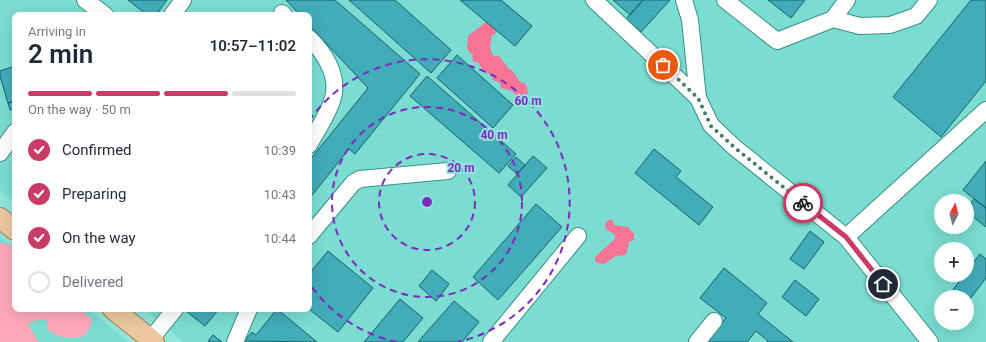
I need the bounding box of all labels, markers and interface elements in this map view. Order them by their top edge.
text: Arriving in [28,24,86,39]
text: 10:57–11:02 [210,37,296,55]
text: 2 min [28,39,93,69]
pin [646,48,680,82]
icon: bag [652,54,674,76]
text: 60 m [514,94,542,108]
text: On the way · 50 m [28,102,131,117]
text: 40 m [480,128,508,142]
icon: check [28,139,50,161]
text: Confirmed [62,141,132,159]
text: 10:39 [264,143,296,158]
text: 20 m [447,161,475,175]
icon: check [28,183,50,205]
courier [783,183,823,223]
text: Preparing [62,185,126,203]
text: 10:43 [264,187,296,202]
icon: bike [792,192,814,214]
north arrow [934,194,974,234]
map controls [934,194,974,330]
centre of rings [420,195,434,209]
icon: check [28,227,50,249]
text: On the way [62,229,136,247]
text: 10:44 [264,231,296,246]
button: + [934,242,974,282]
pin [866,267,900,301]
text: Delivered [62,273,124,291]
icon: home [872,273,894,295]
button: − [934,290,974,330]

